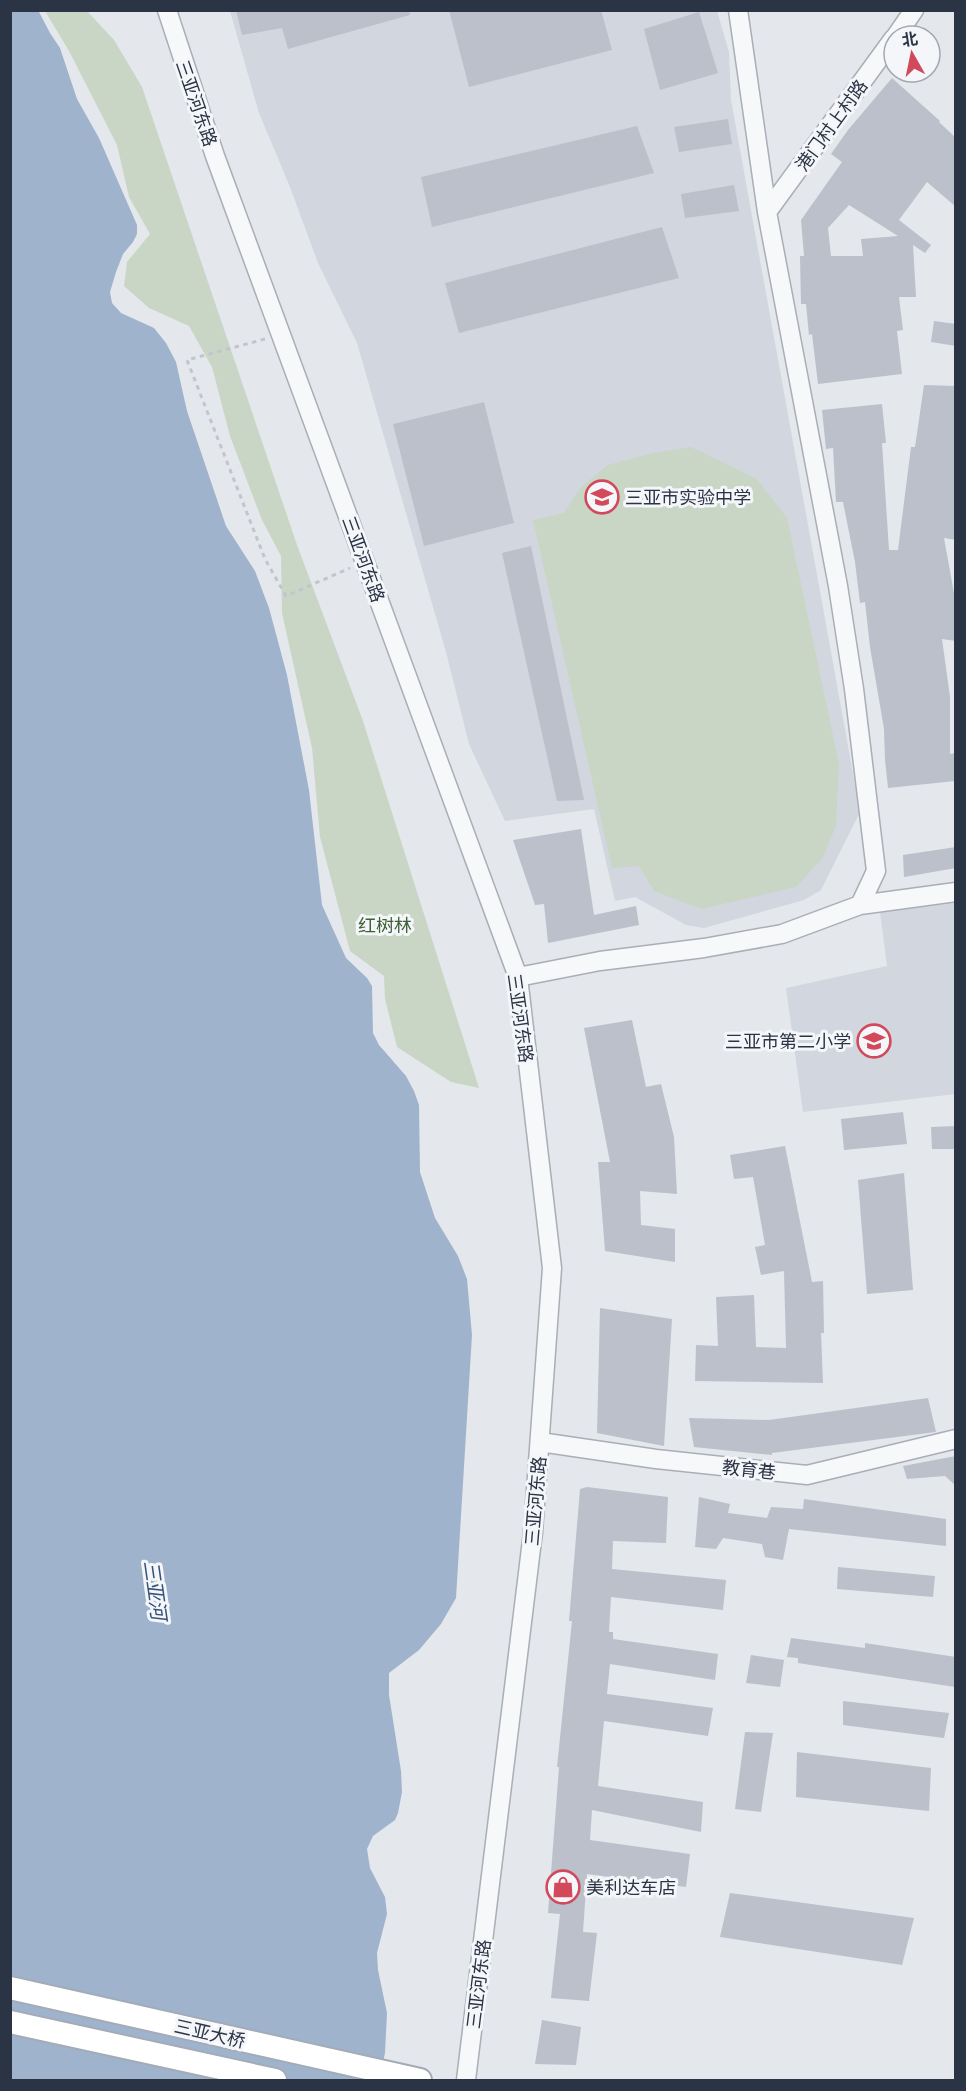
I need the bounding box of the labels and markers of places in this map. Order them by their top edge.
school or university icon: 三亚市实验中学 [584,479,620,515]
place label: 三亚市实验中学 [625,486,751,508]
school or university icon: 三亚市第二小学 [856,1023,892,1059]
place label: 三亚市第二小学 [725,1030,851,1052]
shop icon: 美利达车店 [545,1869,581,1905]
place label: 美利达车店 [586,1876,676,1898]

